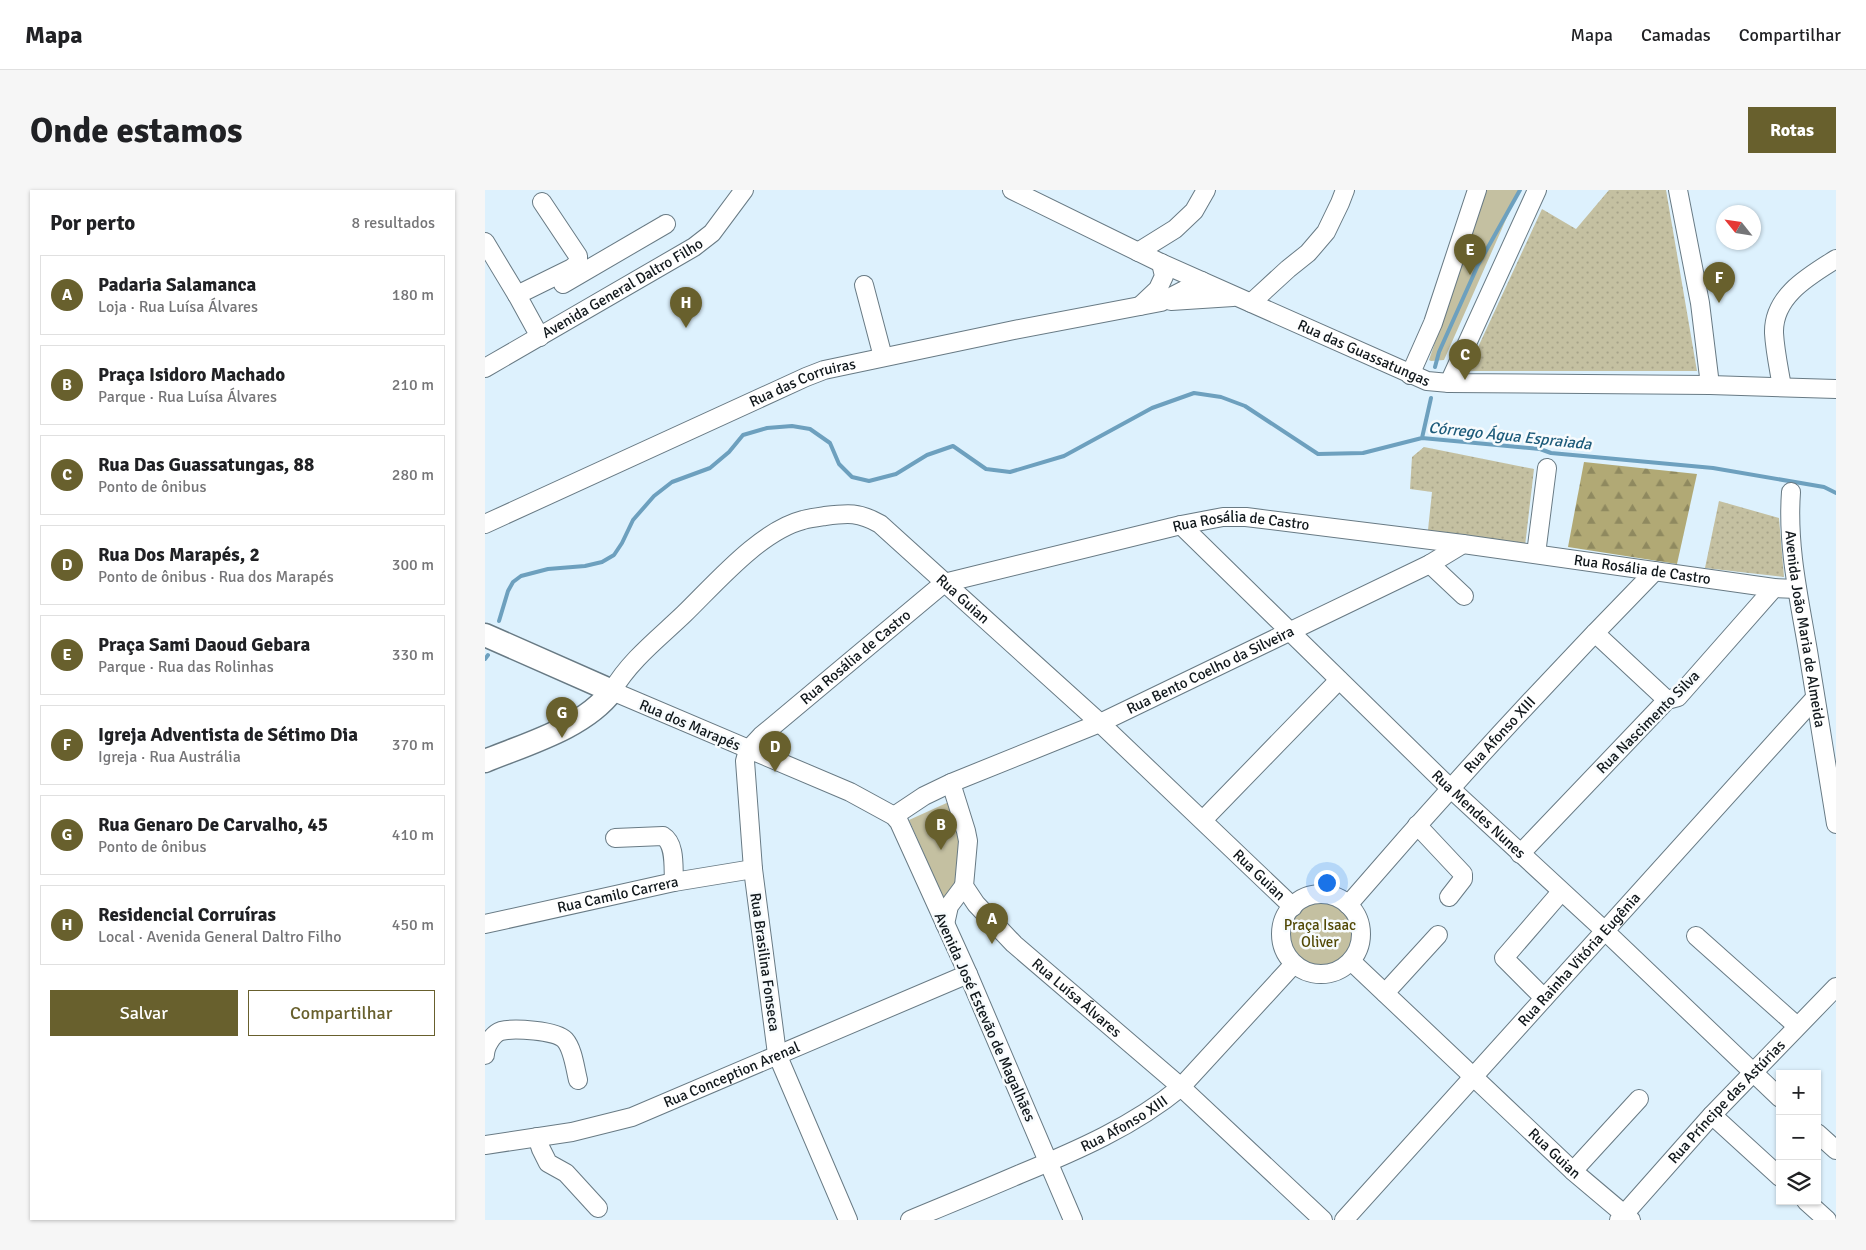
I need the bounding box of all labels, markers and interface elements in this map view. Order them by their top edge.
text: Mapa [25,20,83,50]
text: Mapa [1571,24,1613,46]
text: Camadas [1641,24,1711,46]
text: Compartilhar [1739,24,1841,46]
button: Rotas [1748,107,1836,153]
text: Onde estamos [30,109,242,152]
north arrow [1716,205,1761,250]
text: Por perto [50,210,135,236]
text: 8 resultados [352,213,435,233]
street label: Avenida General Daltro Filho [539,234,707,342]
pin: E [1454,234,1486,275]
pin: F [1703,262,1735,303]
text: Padaria Salamanca [98,273,256,297]
text: A [62,285,72,305]
text: 180 m [392,285,434,305]
pin: H [670,287,702,328]
text: Loja · Rua Luísa Álvares [98,297,258,317]
street label: Rua das Guassatungas [1295,316,1433,390]
pin: C [1449,339,1481,380]
street label: Rua das Corruiras [746,354,858,411]
text: Praça Isidoro Machado [98,363,285,387]
text: B [62,375,72,395]
text: 210 m [392,375,434,395]
text: Parque · Rua Luísa Álvares [98,387,277,407]
water label: Córrego Água Espraiada [1428,418,1593,455]
text: Rua Das Guassatungas, 88 [98,453,314,477]
text: C [62,465,72,485]
text: 280 m [392,465,434,485]
text: Ponto de ônibus [98,477,207,497]
street label: Rua Rosália de Castro [1171,508,1311,536]
street label: Avenida João Maria de Almeida [1782,530,1829,729]
text: Rua Dos Marapés, 2 [98,543,260,567]
street label: Rua Rosália de Castro [1573,551,1712,588]
text: D [62,555,72,575]
text: 300 m [392,555,434,575]
text: Ponto de ônibus · Rua dos Marapés [98,567,334,587]
street label: Rua Guian [933,570,993,628]
street label: Rua Rosália de Castro [797,606,914,708]
street label: Rua Bento Coelho da Silveira [1124,622,1297,718]
text: Praça Sami Daoud Gebara [98,633,310,657]
text: E [62,645,72,665]
text: 330 m [392,645,434,665]
text: Parque · Rua das Rolinhas [98,657,274,677]
street label: Rua Nascimento Silva [1593,667,1703,777]
street label: Rua Afonso XIII [1460,693,1539,777]
street label: Rua dos Marapés [637,696,744,755]
pin: G [546,697,578,738]
text: Igreja Adventista de Sétimo Dia [98,723,358,747]
pin: D [759,731,791,772]
text: F [63,735,71,755]
text: 370 m [392,735,434,755]
text: Igreja · Rua Austrália [98,747,241,767]
street label: Rua Mendes Nunes [1428,766,1530,862]
pin: B [925,809,957,850]
text: Rua Genaro De Carvalho, 45 [98,813,328,837]
text: G [62,825,72,845]
text: 410 m [392,825,434,845]
text: Ponto de ônibus [98,837,207,857]
street label: Rua Guian [1229,846,1289,904]
your location [1314,870,1340,896]
street label: Rua Camilo Carrera [555,872,680,917]
street label: Rua Rainha Vitória Eugênia [1514,889,1644,1030]
street label: Rua Brasilina Fonseca [746,891,784,1033]
text: Residencial Corruíras [98,903,276,927]
pin: A [976,903,1008,944]
street label: Avenida José Estevão de Magalhães [931,910,1039,1124]
text: H [62,915,72,935]
text: 450 m [392,915,434,935]
park label: Praça Isaac Oliver [1284,916,1356,951]
text: Local · Avenida General Daltro Filho [98,927,342,947]
street label: Rua Luísa Álvares [1028,954,1125,1041]
button: Salvar [50,990,238,1036]
button: Compartilhar [248,990,435,1036]
street label: Rua Príncipe das Astúrias [1664,1036,1789,1167]
street label: Rua Conception Arenal [661,1038,802,1112]
map controls [1776,1070,1821,1205]
button: + [1776,1070,1821,1115]
street label: Rua Afonso XIII [1078,1092,1171,1156]
button: − [1776,1115,1821,1160]
street label: Rua Guian [1524,1124,1584,1183]
button: layers [1776,1160,1821,1205]

